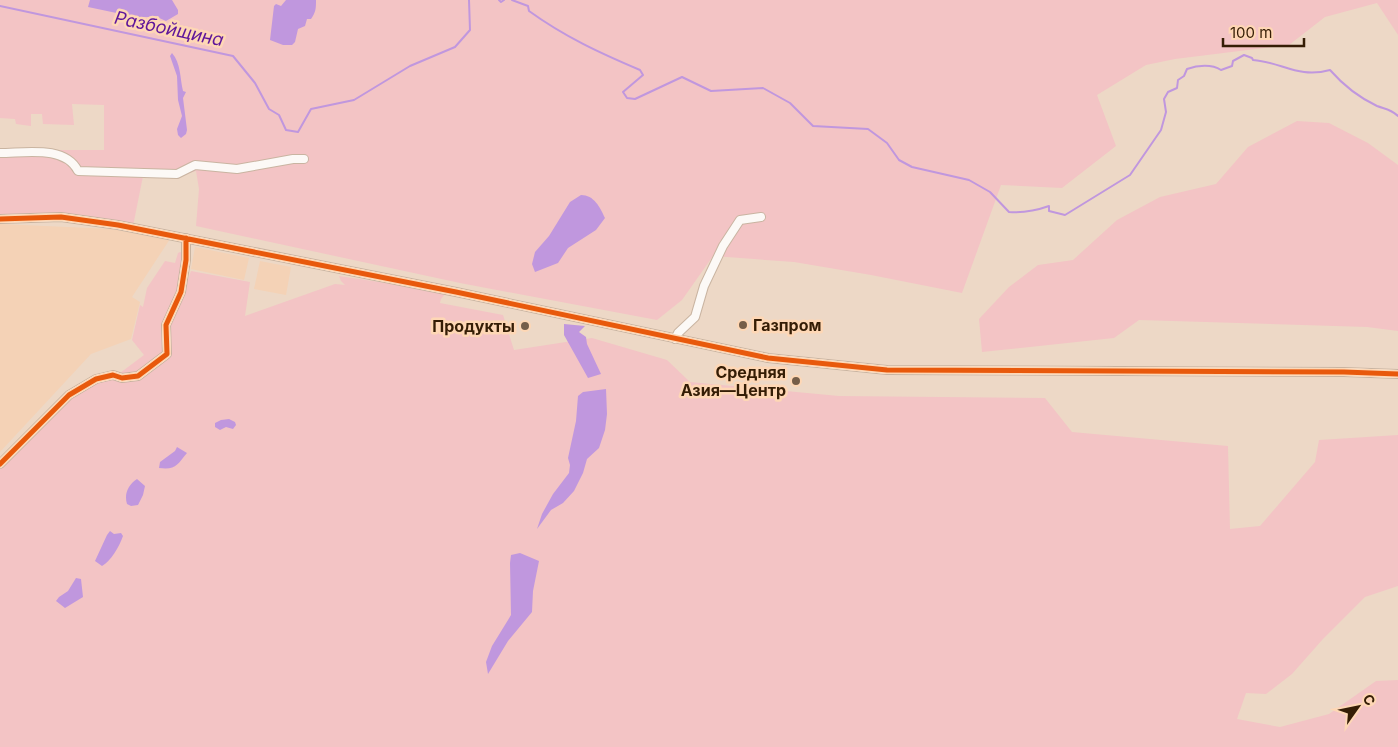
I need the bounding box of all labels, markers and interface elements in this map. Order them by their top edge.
water label: Разбойщина [113,7,226,50]
scale bar [1223,15,1304,47]
text: 100 m [1230,23,1272,42]
place label: Газпром [753,315,821,335]
place label: Продукты [432,316,515,336]
marker: Газпром [737,319,749,331]
marker: Продукты [519,320,531,332]
place label: Средняя Азия—Центр [681,362,786,400]
marker: Средняя Азия—Центр [790,375,802,387]
north arrow [1333,682,1383,732]
text: С [1359,691,1379,709]

